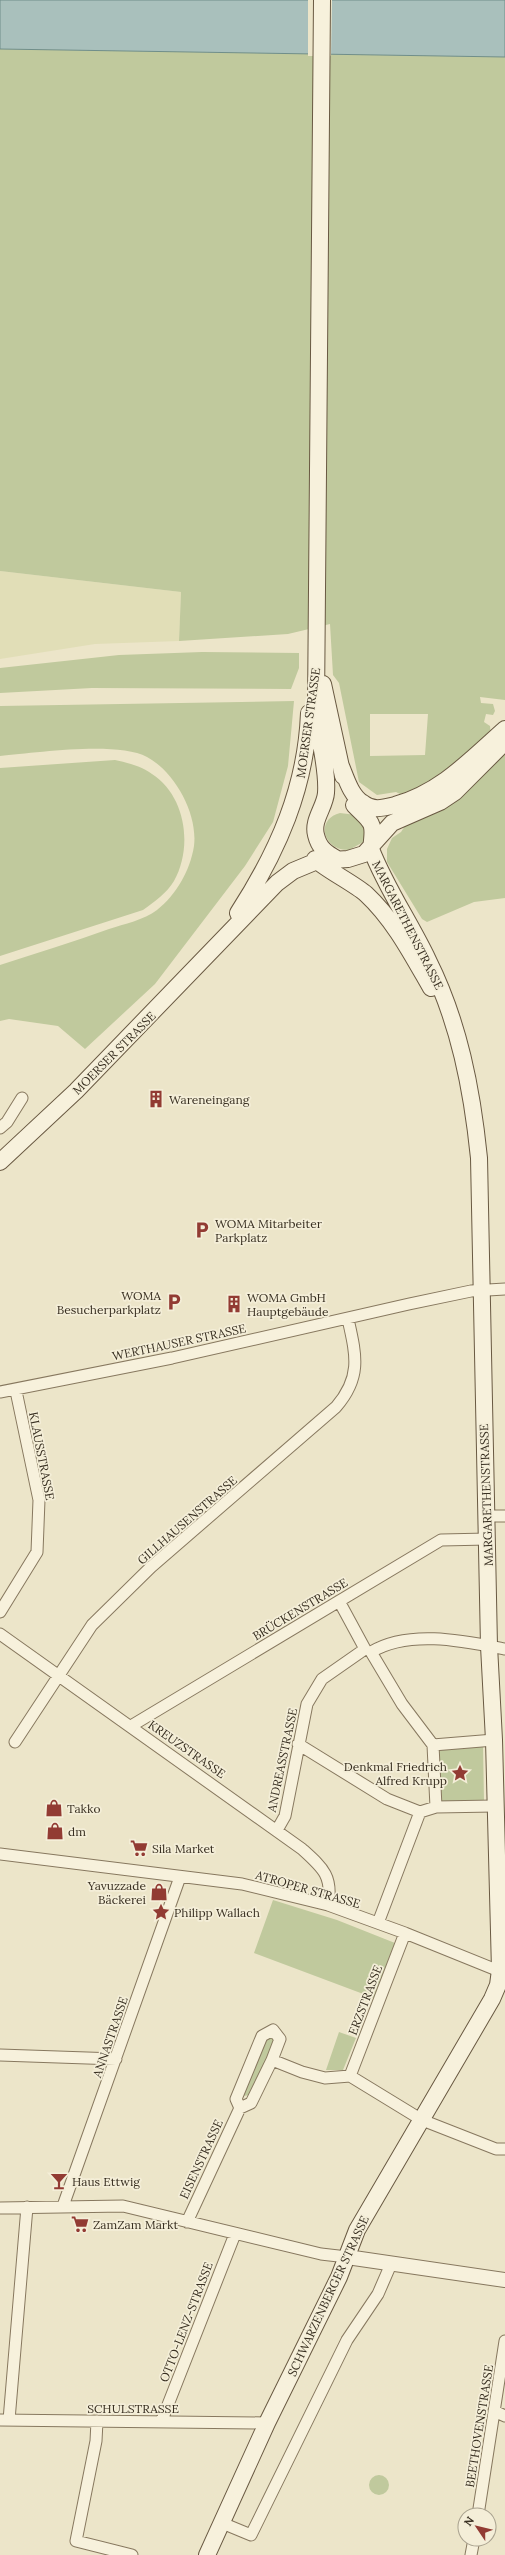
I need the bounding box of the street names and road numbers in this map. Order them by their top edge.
street label: MOERSER STRASSE [293,667,323,779]
street label: MARGARETHENSTRASSE [369,858,447,992]
street label: MOERSER STRASSE [69,1008,159,1098]
street label: WERTHAUSER STRASSE [111,1320,247,1364]
street label: KLAUSSTRASSE [26,1411,58,1501]
street label: MARGARETHENSTRASSE [476,1424,496,1566]
street label: GILLHAUSENSTRASSE [134,1473,240,1567]
street label: BRÜCKENSTRASSE [250,1575,350,1643]
street label: ANDREASSTRASSE [263,1707,300,1814]
street label: KREUZSTRASSE [146,1717,228,1781]
street label: ATROPER STRASSE [253,1867,362,1911]
street label: ERZSTRASSE [345,1963,385,2037]
street label: ANNASTRASSE [89,1995,131,2080]
street label: EISENSTRASSE [176,2117,226,2201]
street label: SCHWARZENBERGER STRASSE [284,2213,372,2379]
street label: OTTO-LENZ-STRASSE [156,2260,216,2384]
street label: BEETHOVENSTRASSE [462,2363,496,2489]
street label: SCHULSTRASSE [87,2401,179,2416]

